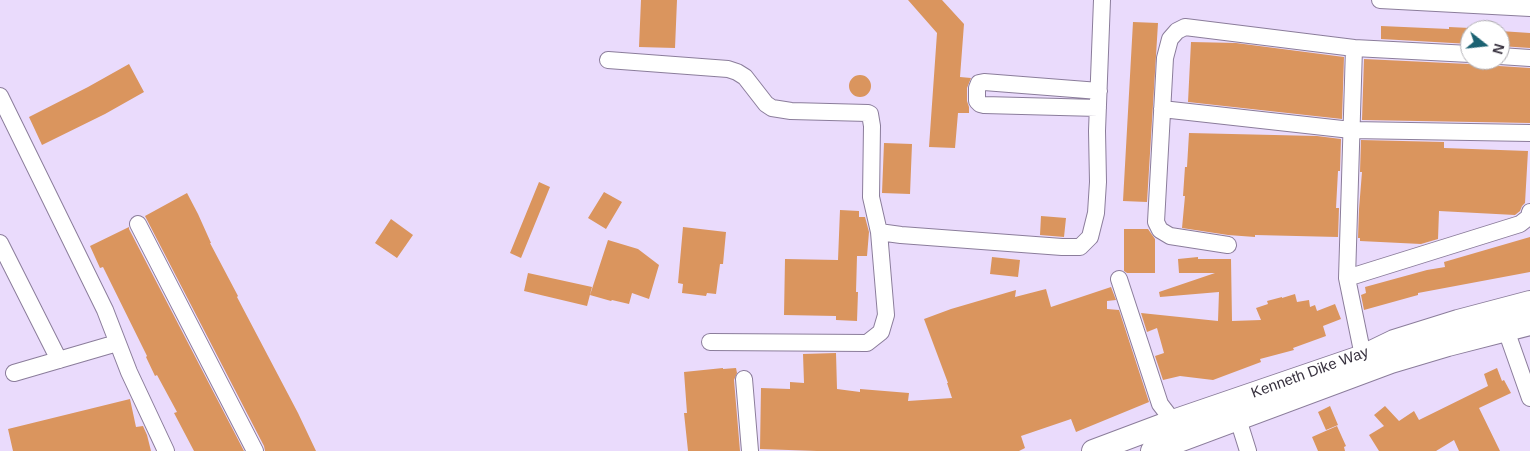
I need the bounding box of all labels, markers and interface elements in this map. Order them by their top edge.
north arrow [1460,20,1510,70]
text: N [1489,42,1508,56]
street label: Kenneth Dike Way [1249,343,1371,403]

